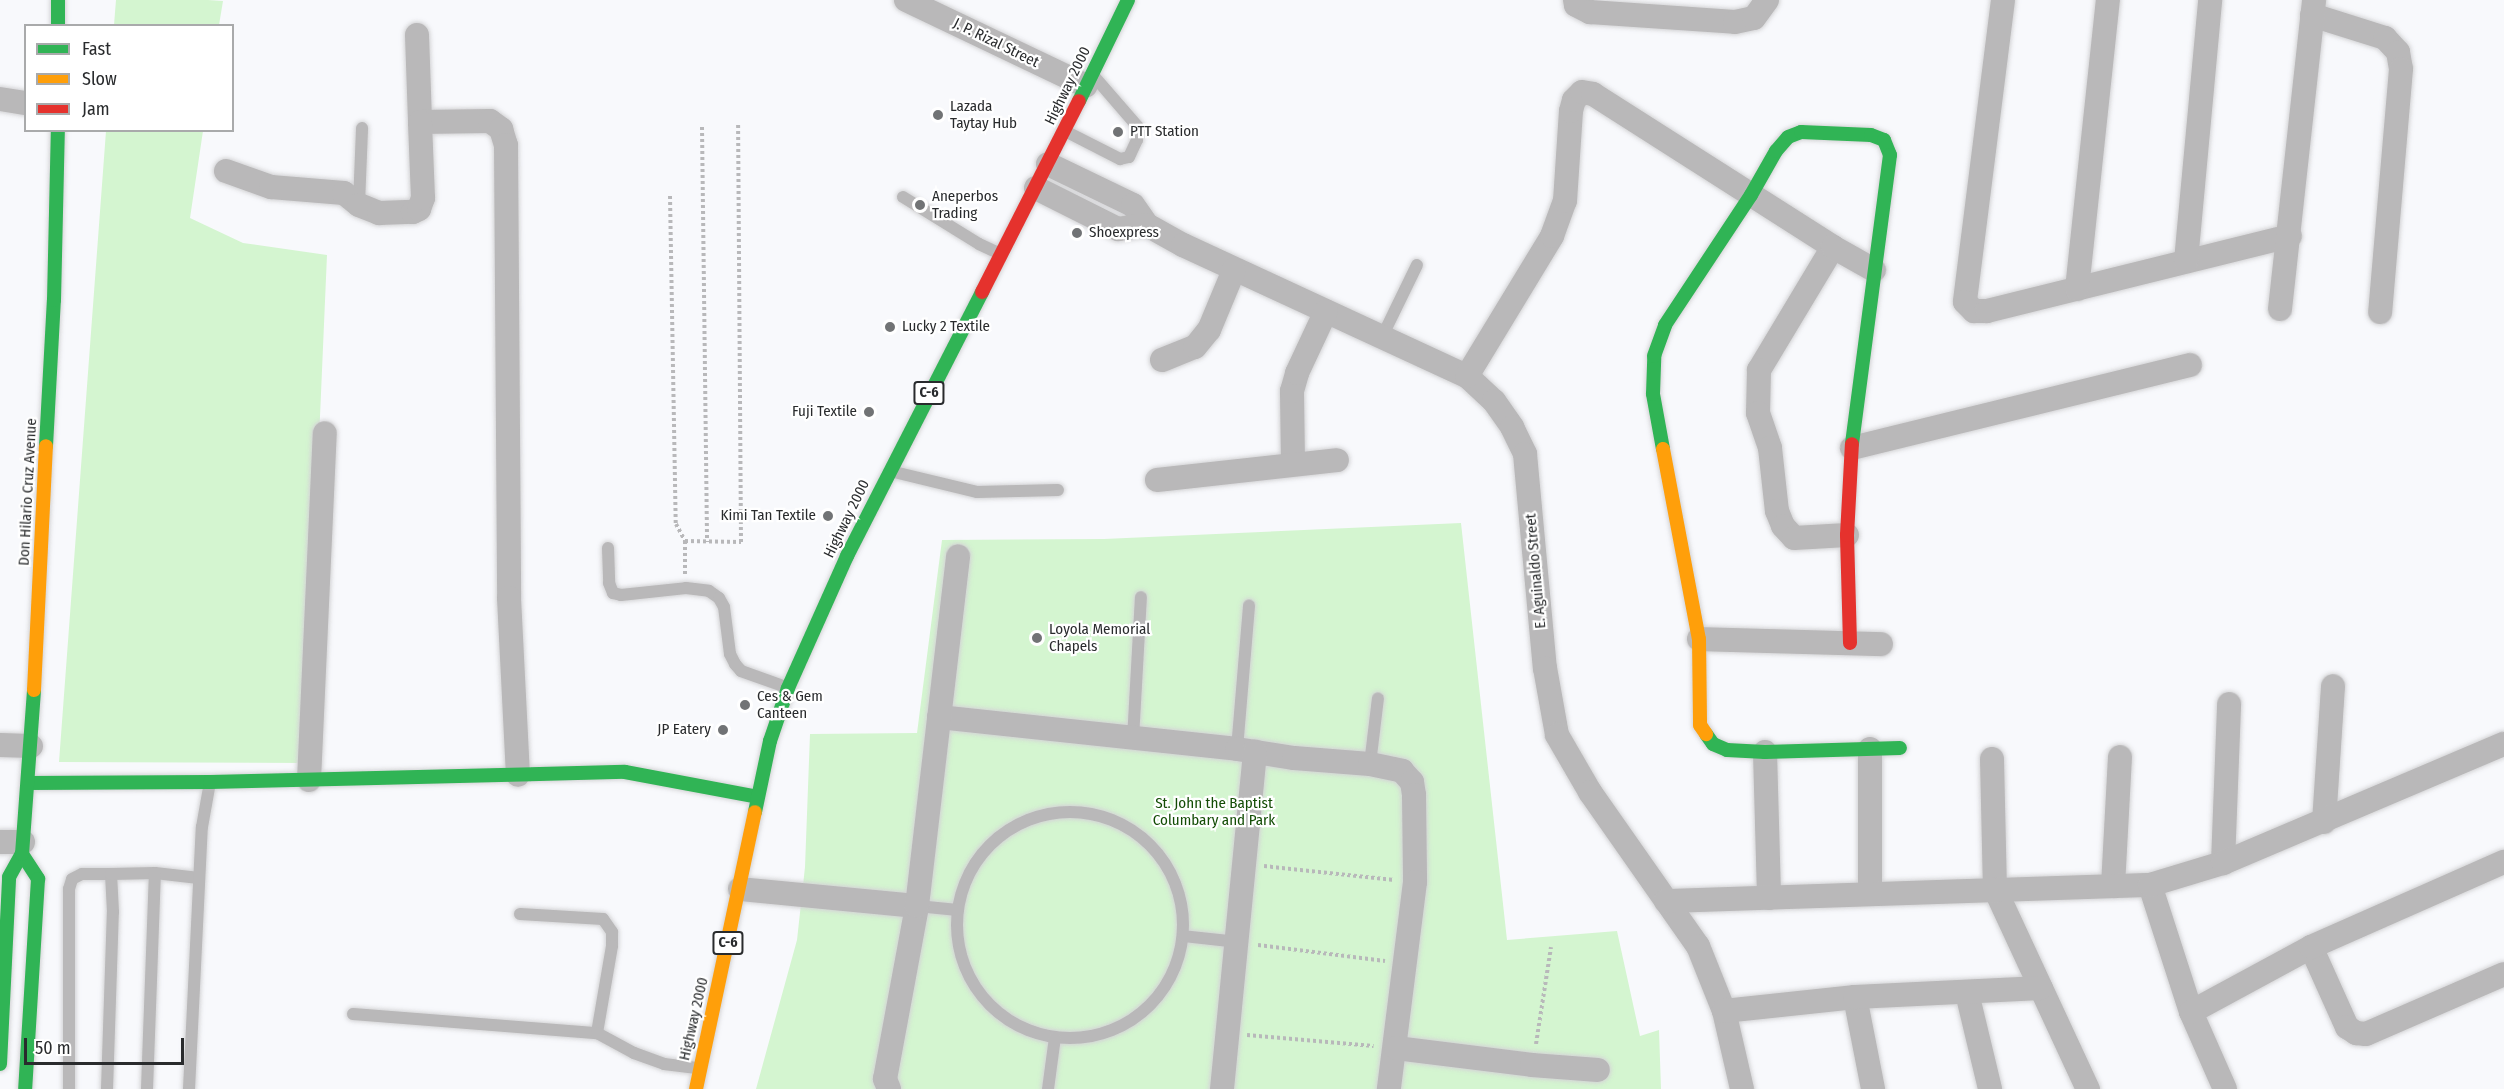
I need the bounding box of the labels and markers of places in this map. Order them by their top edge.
place label: Lazada Taytay Hub [950,97,1017,132]
marker: Lazada Taytay Hub [931,108,945,122]
place label: PTT Station [1130,123,1199,141]
marker: PTT Station [1111,125,1125,139]
place label: Aneperbos Trading [932,187,998,222]
marker: Aneperbos Trading [913,198,927,212]
place label: Shoexpress [1089,224,1159,242]
marker: Shoexpress [1070,226,1084,240]
place label: Lucky 2 Textile [902,318,990,336]
marker: Lucky 2 Textile [883,320,897,334]
place label: Fuji Textile [792,403,857,421]
marker: Fuji Textile [862,405,876,419]
place label: Kimi Tan Textile [721,507,816,525]
marker: Kimi Tan Textile [821,509,835,523]
place label: Loyola Memorial Chapels [1049,620,1150,655]
marker: Loyola Memorial Chapels [1030,631,1044,645]
place label: Ces & Gem Canteen [757,687,823,722]
marker: Ces & Gem Canteen [738,698,752,712]
place label: JP Eatery [657,721,711,739]
marker: JP Eatery [716,723,730,737]

